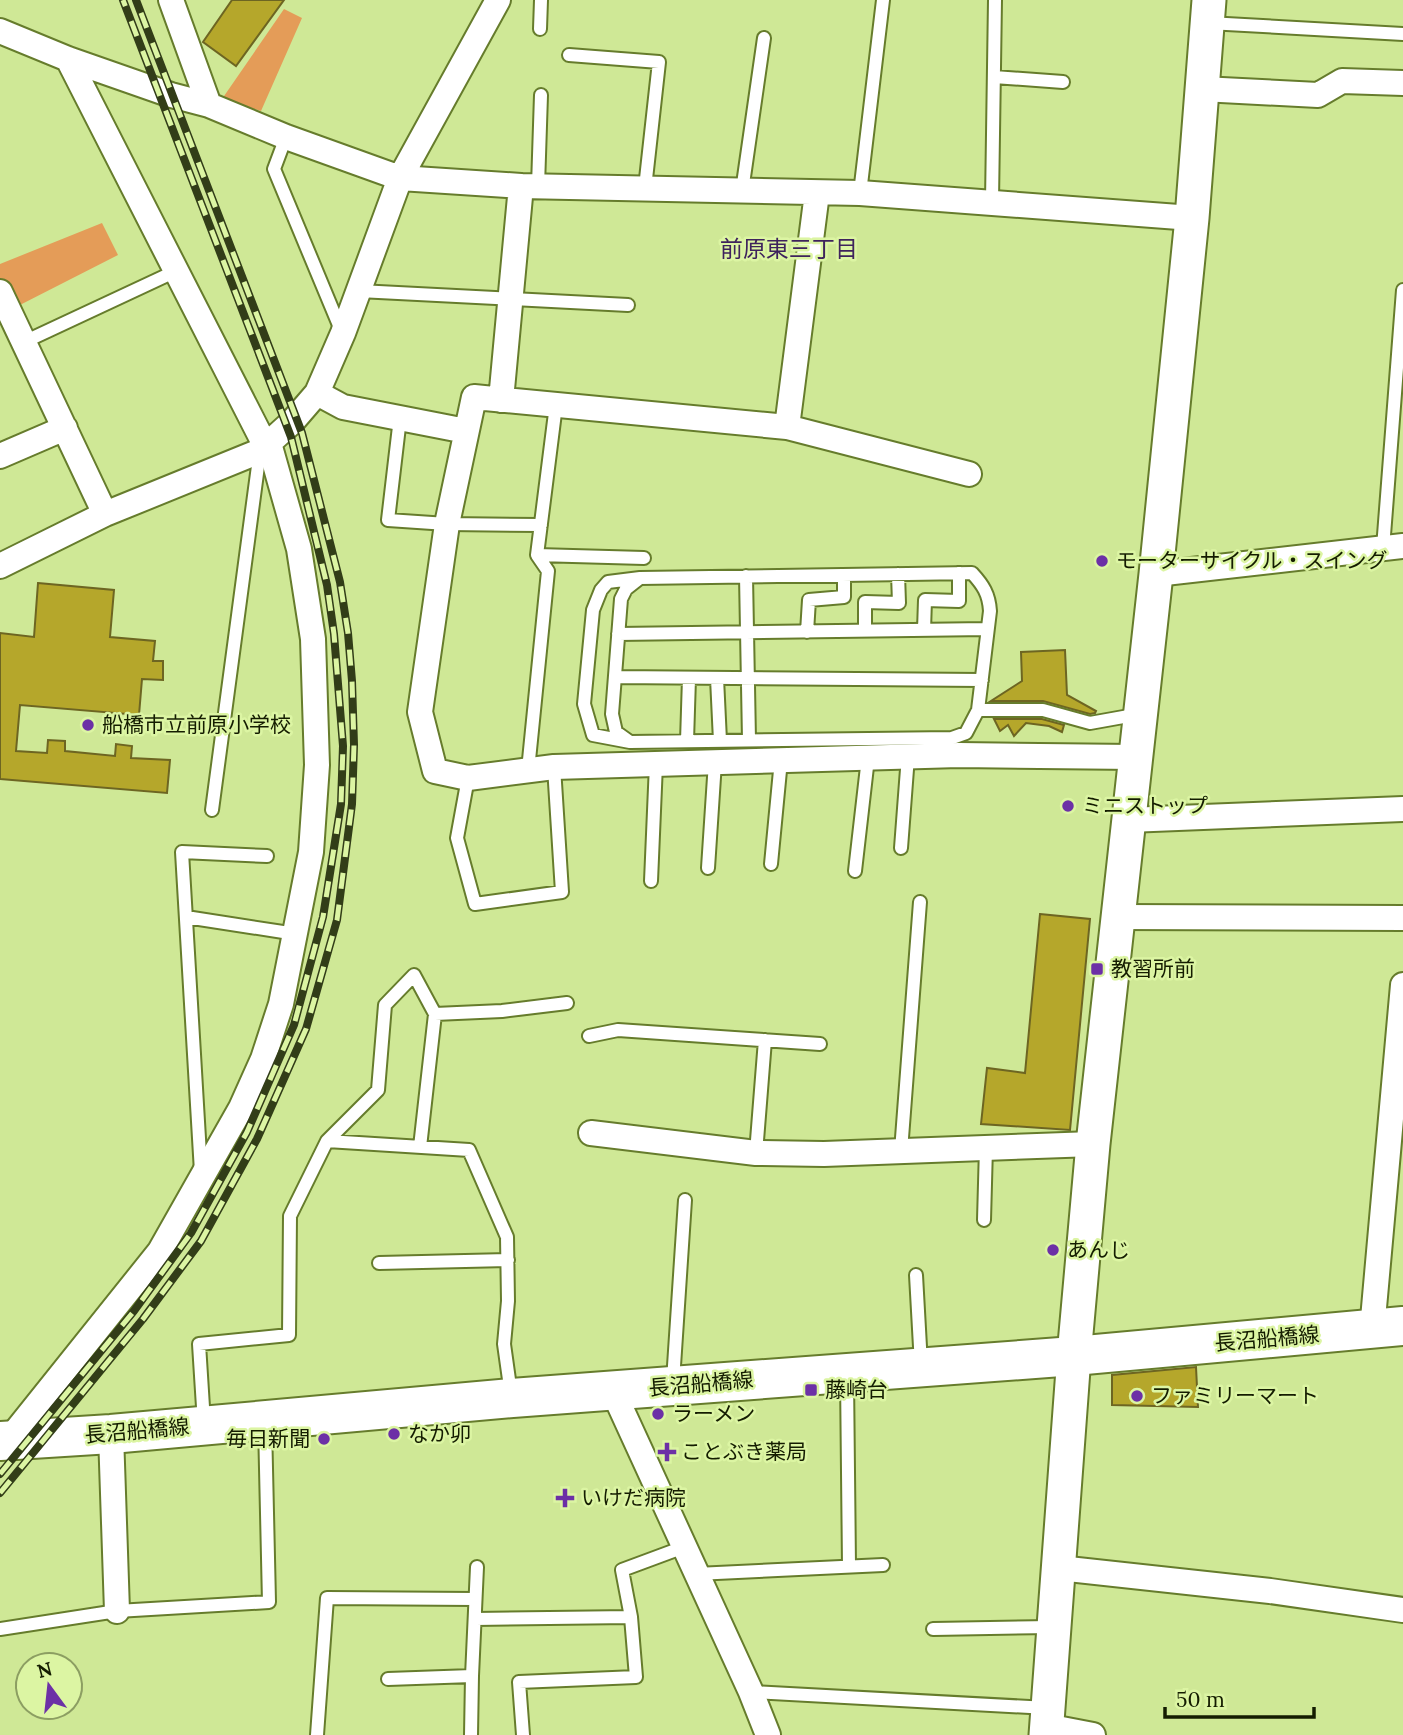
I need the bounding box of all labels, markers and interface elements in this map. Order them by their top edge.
district label: 前原東三丁目 [720,234,858,263]
place label: モーターサイクル・スイング [1116,547,1388,574]
marker: モーターサイクル・スイング [1094,553,1110,569]
place label: 船橋市立前原小学校 [102,711,291,738]
marker: 船橋市立前原小学校 [80,717,96,733]
place label: ミニストップ [1082,792,1208,819]
marker: ミニストップ [1060,798,1076,814]
place label: 教習所前 [1111,955,1195,982]
marker: 教習所前 [1089,961,1105,977]
place label: あんじ [1067,1236,1130,1263]
marker: あんじ [1045,1242,1061,1258]
street label: 長沼船橋線 [1213,1320,1320,1357]
street label: 長沼船橋線 [647,1365,754,1402]
place label: 藤崎台 [825,1376,888,1403]
marker: 藤崎台 [803,1382,819,1398]
place label: ファミリーマート [1151,1382,1319,1409]
marker: ファミリーマート [1129,1388,1145,1404]
place label: ラーメン [672,1400,755,1427]
marker: ラーメン [650,1406,666,1422]
street label: 長沼船橋線 [83,1412,190,1449]
place label: なか卯 [408,1420,471,1447]
place label: 毎日新聞 [226,1425,310,1452]
marker: なか卯 [386,1426,402,1442]
marker: 毎日新聞 [316,1431,332,1447]
place label: ことぶき薬局 [681,1438,807,1465]
marker: ことぶき薬局 [659,1444,675,1460]
place label: いけだ病院 [581,1484,686,1511]
marker: いけだ病院 [555,1488,575,1508]
north arrow [14,1651,84,1721]
text: N [34,1656,55,1683]
scale bar [1165,1676,1314,1720]
text: 50 m [1176,1686,1225,1713]

